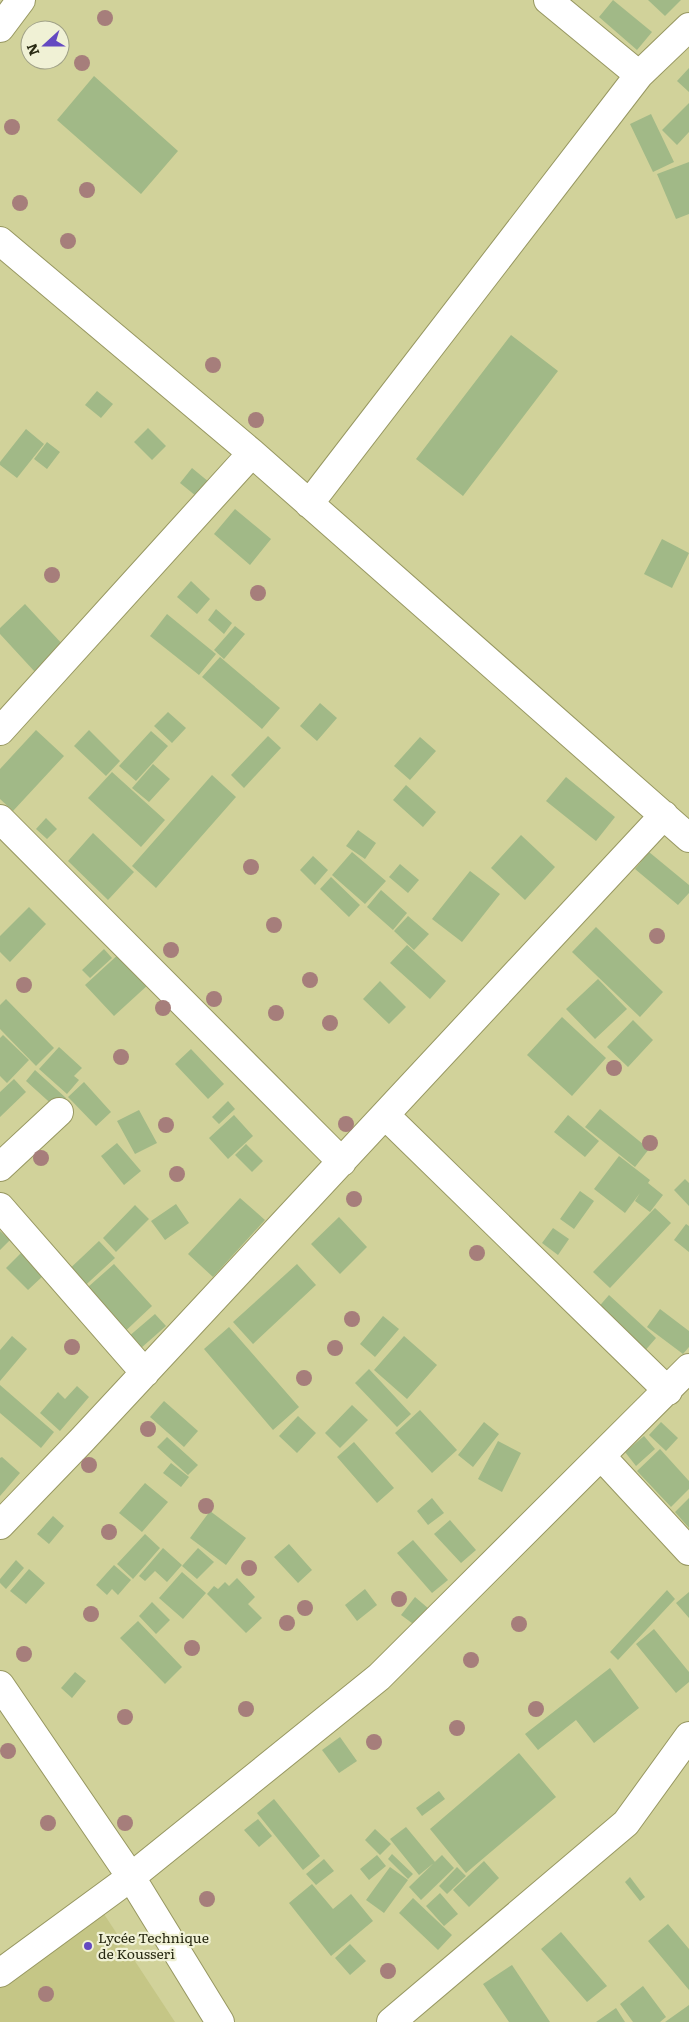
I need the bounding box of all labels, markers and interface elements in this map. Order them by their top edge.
north arrow [20,20,70,70]
text: N [20,41,43,59]
place label: Lycée Technique de Kousseri [98,1927,209,1963]
marker: Lycée Technique de Kousseri [82,1940,94,1952]

